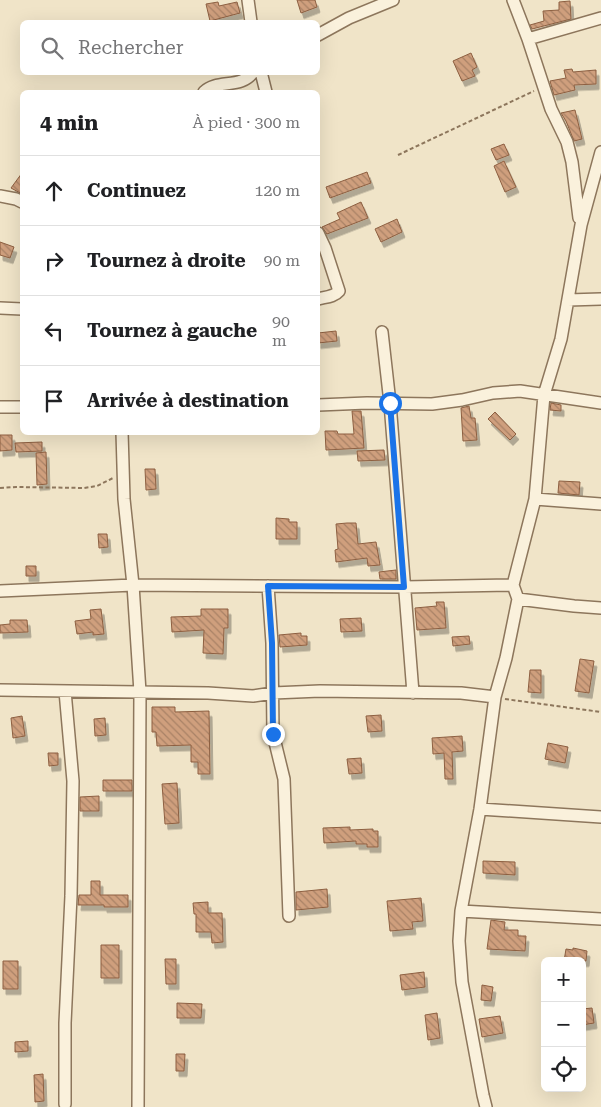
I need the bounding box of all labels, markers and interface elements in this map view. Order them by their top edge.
search box [20,20,320,75]
icon: search [38,34,66,62]
text: Rechercher [78,36,184,59]
text: 4 min [40,111,98,135]
text: À pied · 300 m [192,113,300,132]
icon: ahead [40,177,68,205]
text: Continuez [87,179,186,202]
text: 120 m [254,181,300,200]
icon: right [40,247,68,275]
text: Tournez à droite [87,249,246,272]
text: 90 m [263,251,300,270]
text: 90 m [272,312,290,350]
icon: left [40,317,68,345]
text: Tournez à gauche [87,319,257,342]
icon: arrive [40,387,68,415]
text: Arrivée à destination [87,389,289,412]
route start [379,392,402,415]
route end [262,723,285,746]
map controls [541,957,586,1092]
button: + [541,957,586,1002]
button: − [541,1002,586,1047]
button: locate [541,1047,586,1092]

